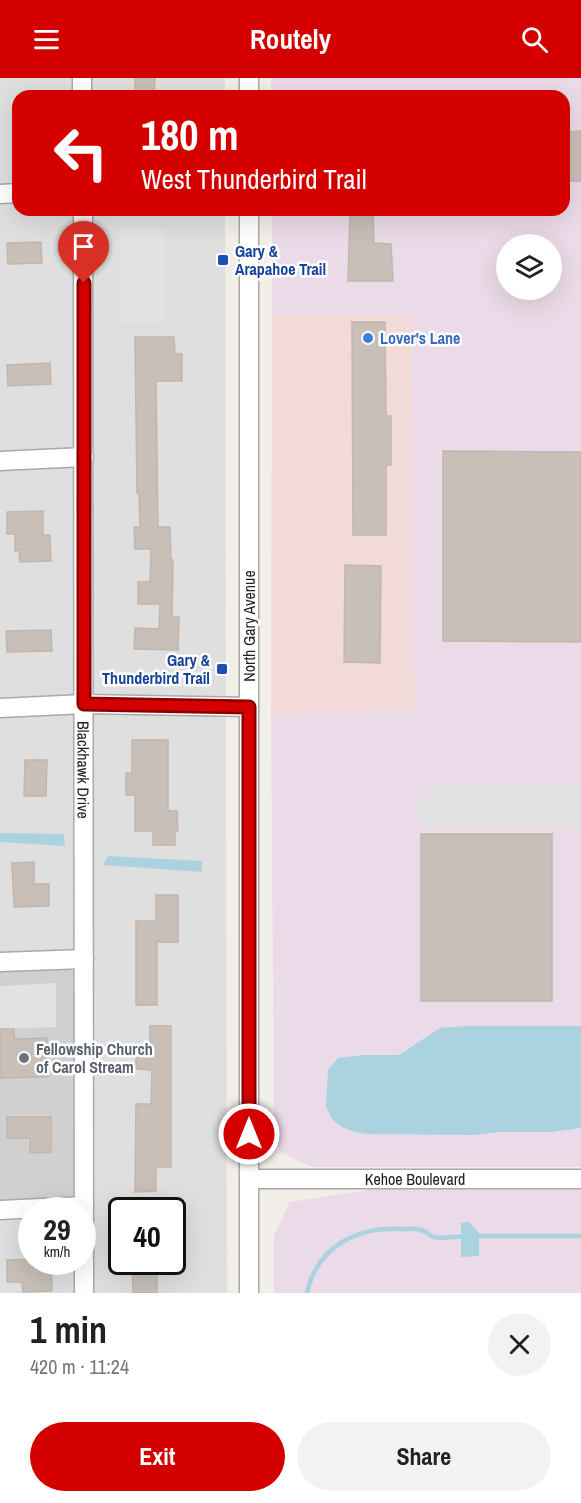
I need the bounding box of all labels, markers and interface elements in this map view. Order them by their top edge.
text: Routely [250,21,331,57]
icon: menu [30,23,63,56]
icon: search [518,23,551,56]
text: 180 m [141,107,239,163]
icon: left [42,114,120,192]
text: West Thunderbird Trail [141,161,367,197]
pin [58,221,109,283]
icon: arrive [67,230,100,263]
map controls [496,234,562,300]
button: layers [496,234,562,300]
place label: Gary & Arapahoe Trail [235,240,326,280]
marker: Gary & Arapahoe Trail [216,253,230,267]
place label: Lover's Lane [380,327,460,349]
marker: Lover's Lane [361,331,375,345]
street label: North Gary Avenue [238,570,260,682]
place label: Gary & Thunderbird Trail [102,649,211,689]
marker: Gary & Thunderbird Trail [215,662,229,676]
street label: Blackhawk Drive [72,721,95,819]
place label: Fellowship Church of Carol Stream [36,1038,153,1078]
marker: Fellowship Church of Carol Stream [17,1051,31,1065]
position arrow [217,1102,281,1166]
street label: Kehoe Boulevard [365,1168,465,1190]
speed limit sign: 40 [108,1197,186,1275]
text: 29 [43,1209,71,1249]
text: km/h [44,1241,70,1262]
text: 1 min [30,1306,107,1354]
button: close [488,1313,551,1376]
text: 420 m · 11:24 [30,1353,129,1380]
button: Exit [30,1422,285,1491]
button: Share [297,1422,551,1491]

